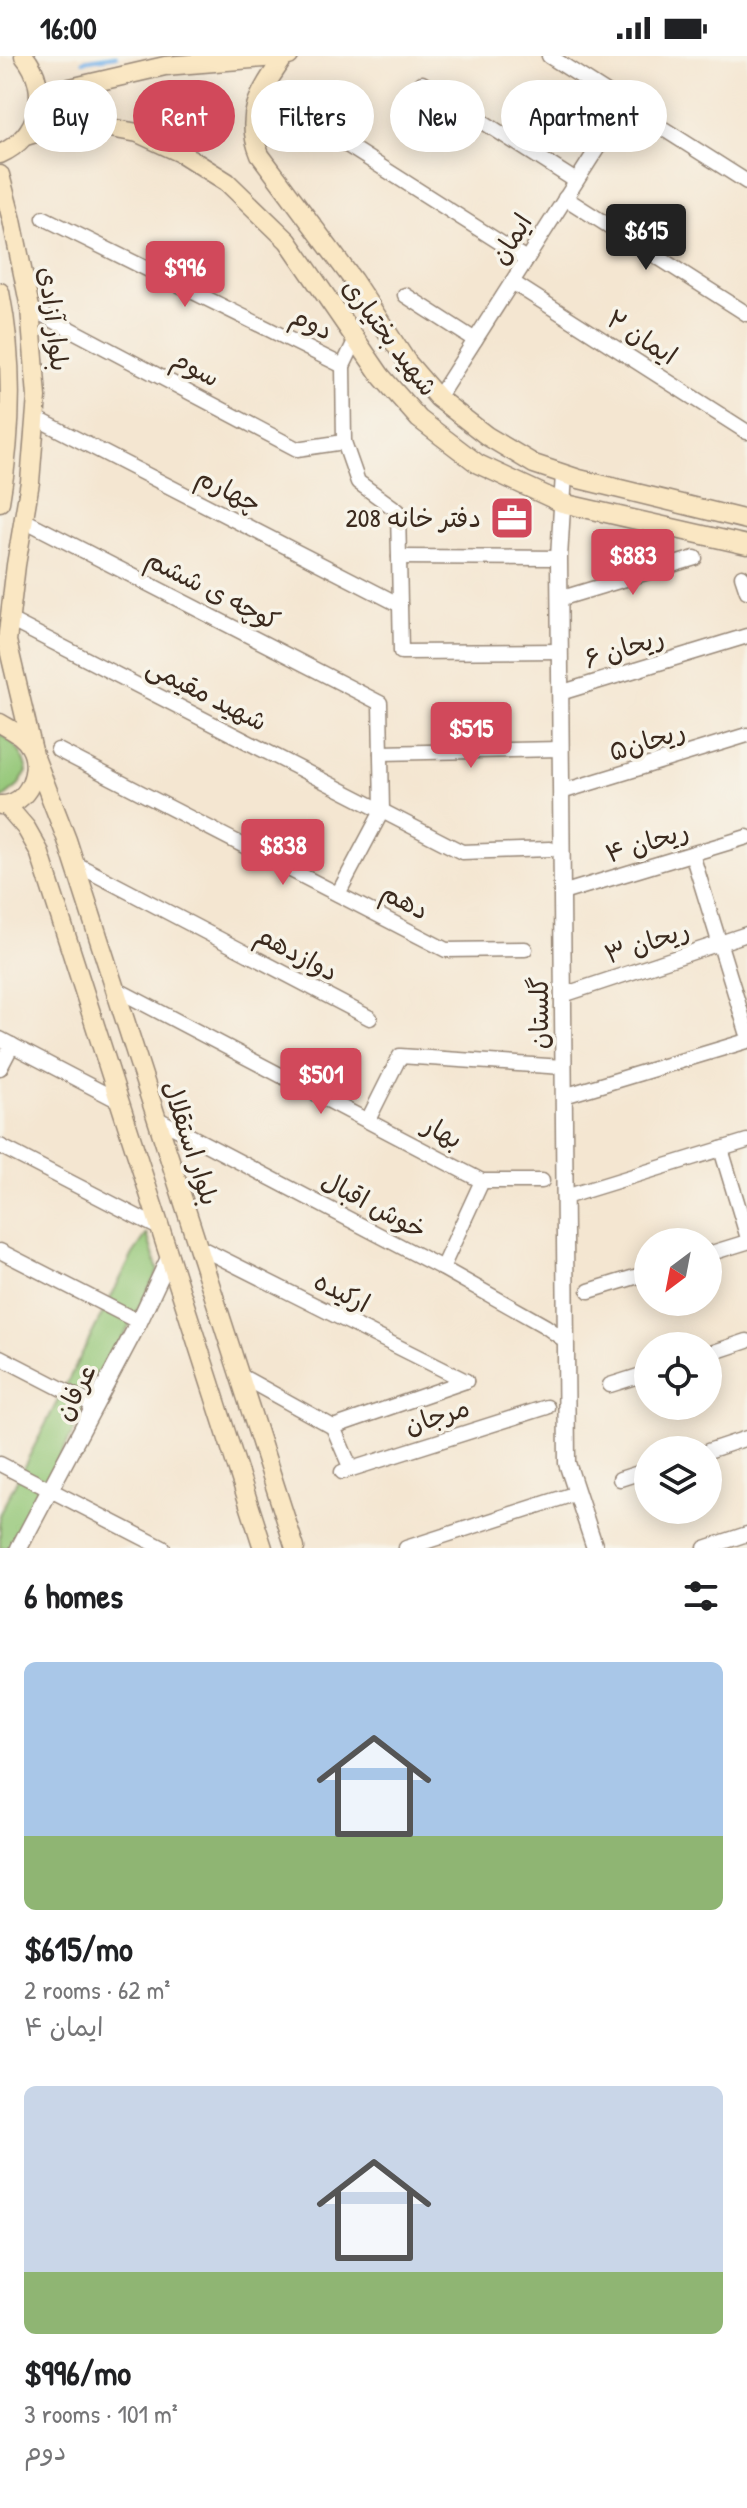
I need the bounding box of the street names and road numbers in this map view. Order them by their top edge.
street label: ایمان [481,207,540,271]
street label: بلوار آزادی [31,265,78,373]
street label: شهید بختیاری [335,271,446,403]
street label: دوم [284,298,339,350]
street label: ایمان ۲ [600,301,684,372]
street label: سوم [165,341,226,397]
street label: چهارم [189,458,268,523]
street label: کوچه ی ششم [139,541,286,641]
street label: ریحان ۶ [580,619,668,676]
street label: شهید مقیمی [141,648,273,739]
street label: ریحان۵ [604,712,689,769]
street label: ریحان ۴ [601,812,693,871]
street label: دهم [374,874,435,930]
street label: ریحان ۳ [600,911,694,972]
street label: دوازدهم [249,916,345,991]
street label: گلستان [521,977,556,1049]
street label: بلوار استقلال [155,1076,228,1210]
street label: بهار [416,1106,469,1156]
street label: خوش اقبال [316,1162,433,1247]
street label: ارکیده [308,1263,376,1320]
street label: عرفان [45,1357,104,1426]
street label: مرجان [400,1389,474,1442]

